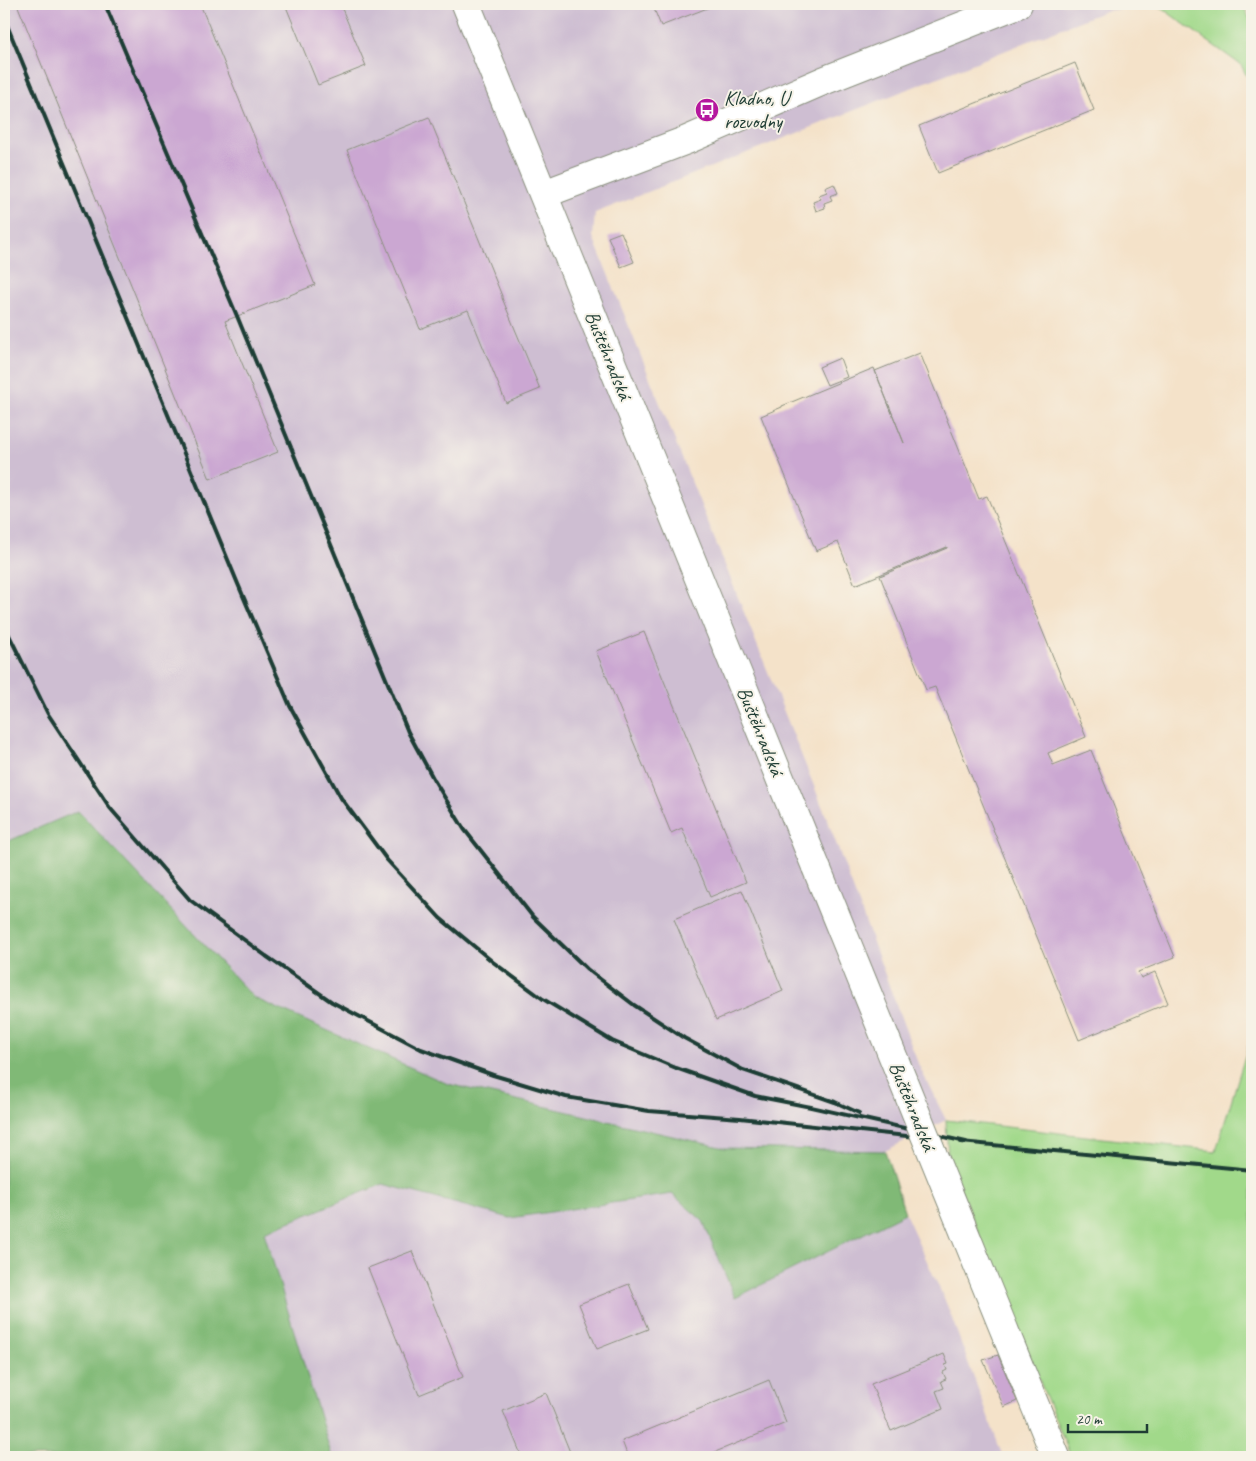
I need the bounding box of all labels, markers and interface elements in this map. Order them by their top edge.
place label: Kladno, U rozvodny [724,86,792,134]
bus stop icon: Kladno, U rozvodny [694,97,720,123]
street label: Buštěhradská [579,307,639,405]
street label: Buštěhradská [731,683,791,781]
street label: Buštěhradská [883,1058,943,1156]
scale bar [1068,1401,1147,1433]
text: 20 m [1076,1410,1103,1429]

